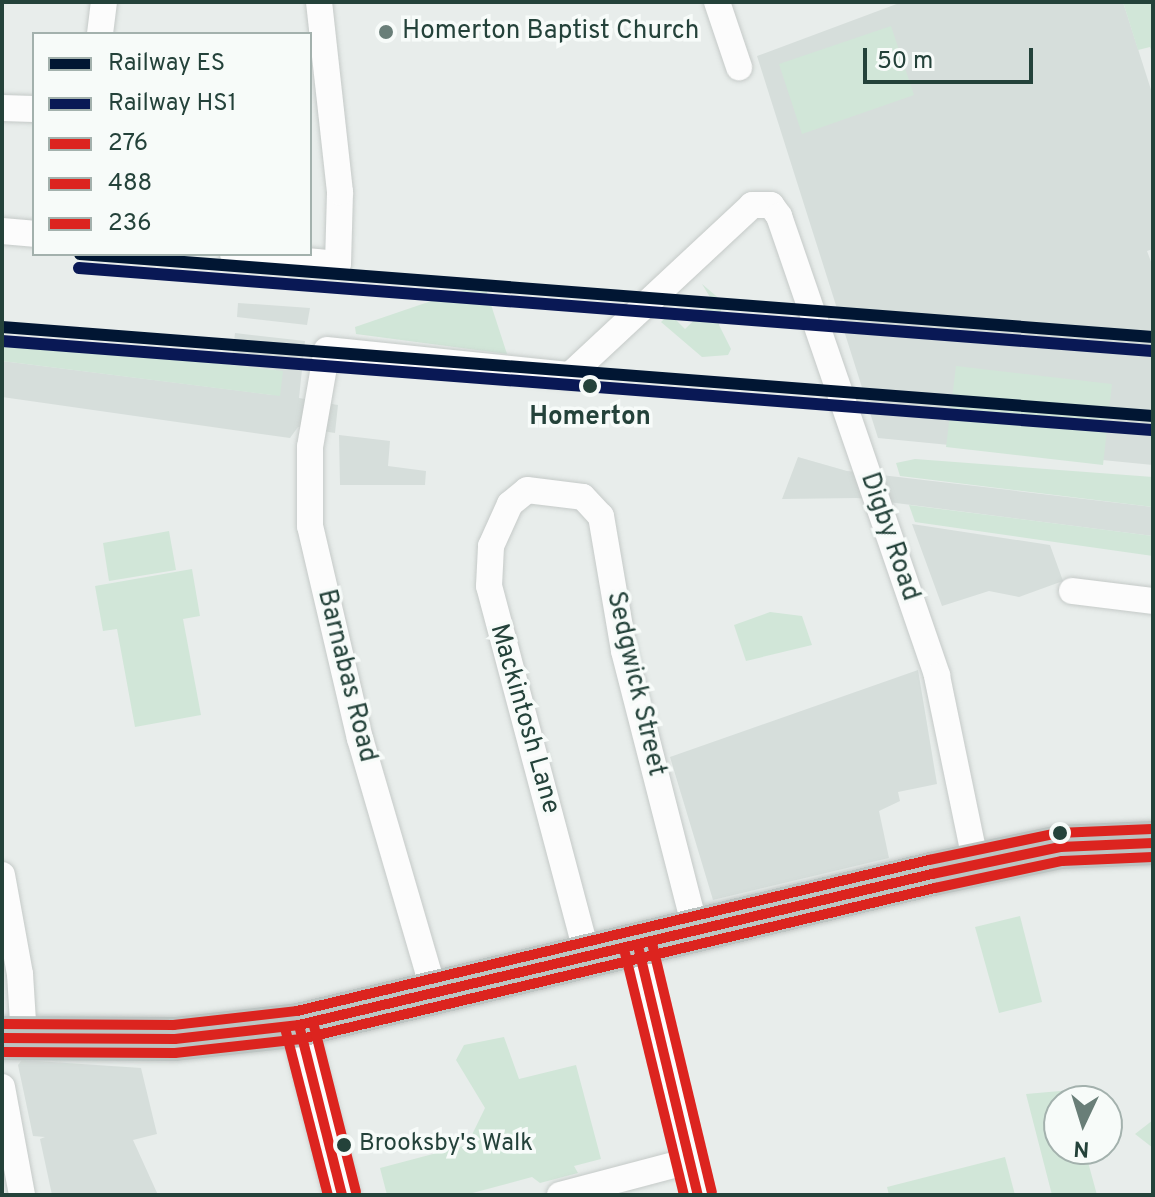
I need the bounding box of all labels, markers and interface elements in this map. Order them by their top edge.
place label: Homerton Baptist Church [402,16,699,48]
marker: Homerton Baptist Church [377,23,395,41]
legend [32,32,312,256]
scale bar [867,32,1037,82]
text: 50 m [877,47,933,77]
text: Railway ES [108,49,225,79]
text: Railway HS1 [108,89,237,119]
text: 276 [108,129,148,159]
text: 488 [108,169,152,199]
text: 236 [108,209,151,239]
marker: Homerton [577,373,603,399]
place label: Homerton [529,402,651,434]
street label: Digby Road [853,469,925,605]
street label: Barnabas Road [309,586,383,766]
street label: Sedgwick Street [599,589,671,779]
street label: Mackintosh Lane [482,620,566,818]
unlabelled marker [1052,825,1068,841]
north arrow [1043,1085,1123,1165]
place label: Brooksby's Walk [359,1131,534,1159]
text: N [1073,1133,1090,1161]
marker: Brooksby's Walk [336,1137,352,1153]

